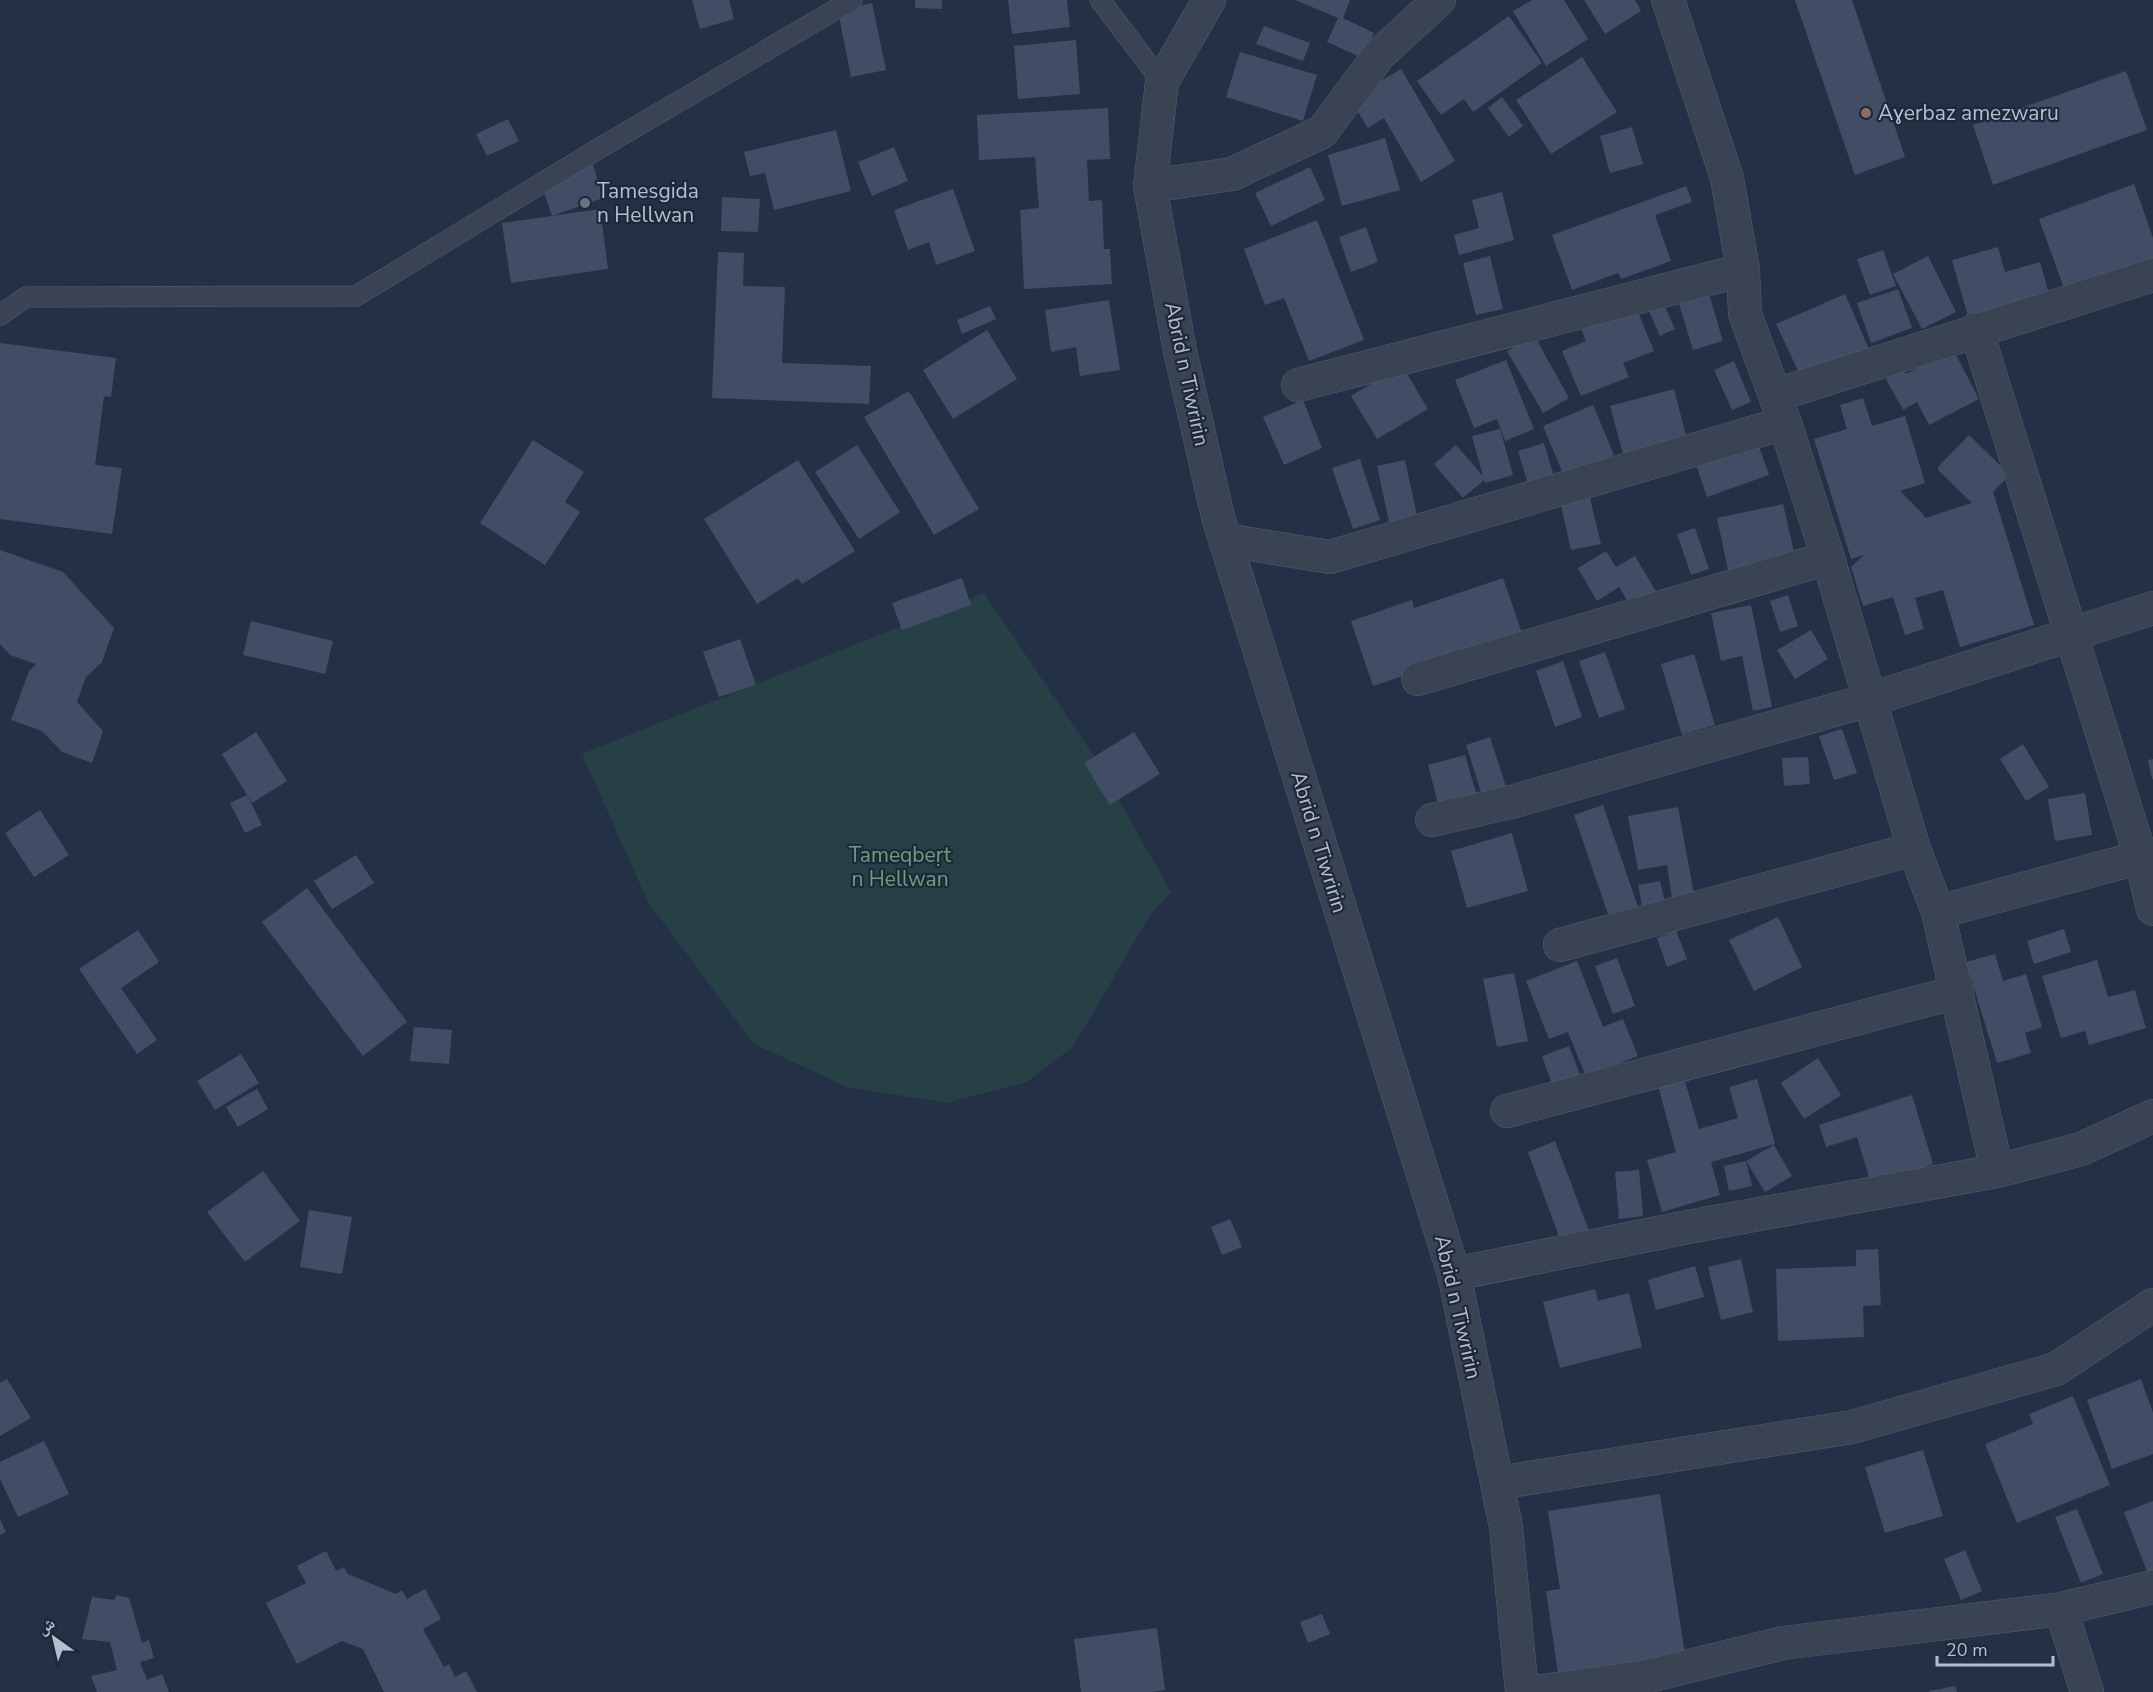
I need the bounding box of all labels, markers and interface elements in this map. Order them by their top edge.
place label: Aɣerbaz amezwaru [1878,99,2059,127]
marker: Aɣerbaz amezwaru [1859,106,1873,120]
place label: Tamesgida n Hellwan [597,177,699,229]
marker: Tamesgida n Hellwan [578,196,592,210]
street label: Abrid n Tiwririn [1158,299,1216,449]
street label: Abrid n Tiwririn [1284,768,1354,916]
park label: Tameqbeṛt n Hellwan [849,841,952,893]
street label: Abrid n Tiwririn [1428,1232,1488,1382]
north arrow [24,1608,84,1668]
text: ش [33,1613,59,1640]
scale bar [1937,1629,2052,1667]
text: 20 m [1946,1638,1988,1662]

